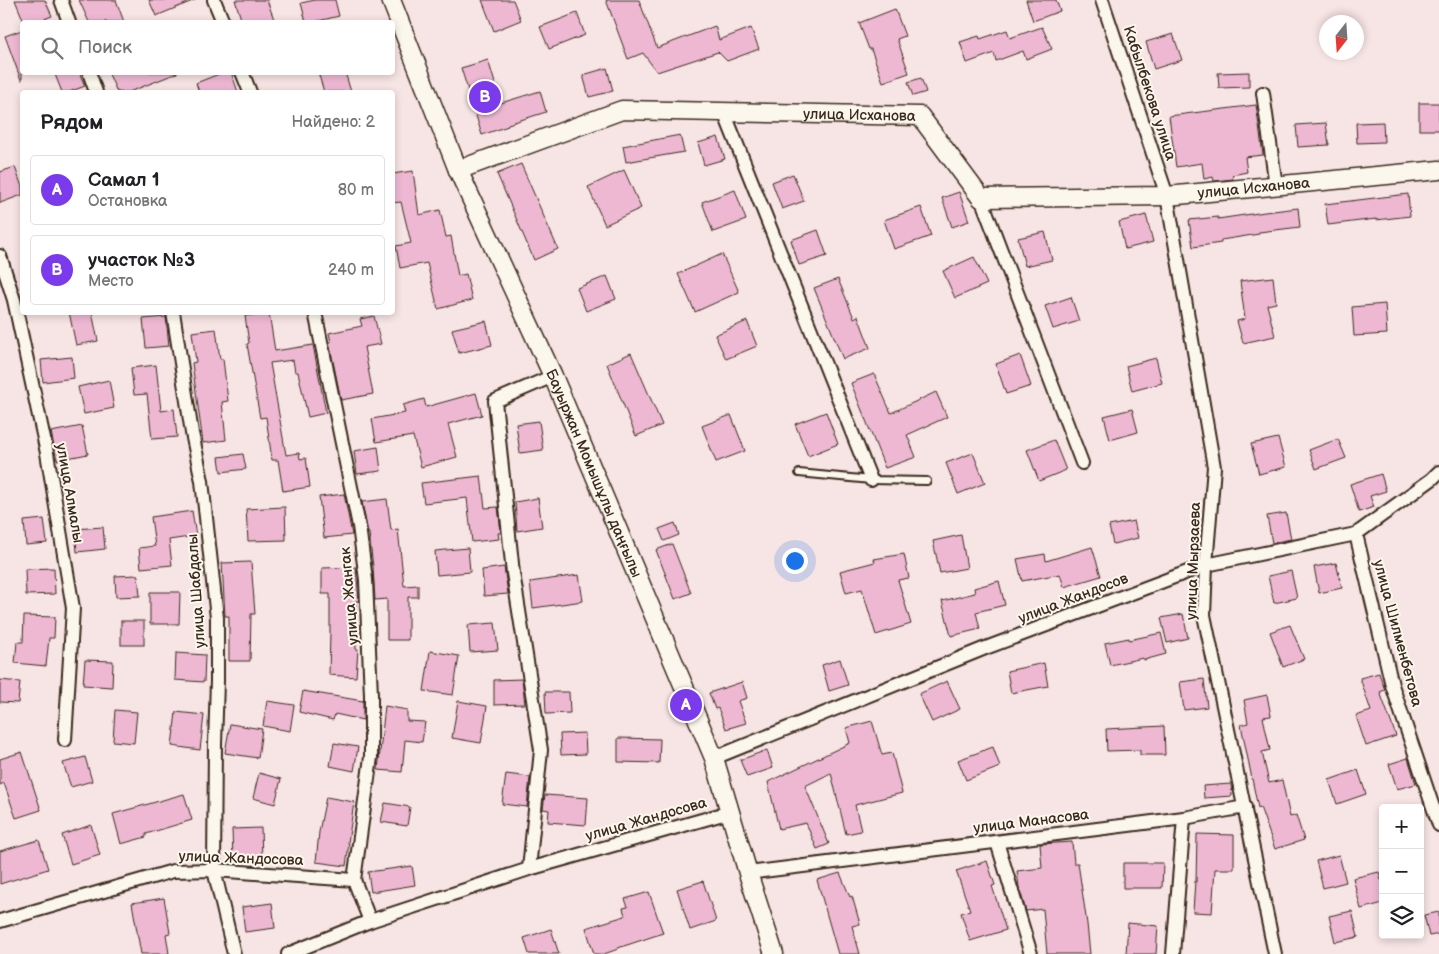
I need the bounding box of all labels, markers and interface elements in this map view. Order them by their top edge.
north arrow [1319,15,1364,60]
search box [20,20,395,75]
street label: Кабылбекова улица [1119,23,1180,163]
icon: search [38,34,66,62]
text: Поиск [78,36,132,59]
pin: B [469,78,501,116]
street label: улица Исханова [803,105,916,126]
text: Рядом [40,110,103,135]
text: Найдено: 2 [291,113,375,132]
text: Самал 1 [88,169,160,192]
street label: улица Исханова [1197,173,1311,203]
text: A [52,181,62,200]
text: 80 m [338,181,374,200]
text: Остановка [88,192,167,211]
text: участок №3 [88,249,195,272]
text: B [51,261,63,280]
text: 240 m [328,261,374,280]
text: Место [88,272,134,291]
street label: Бауыржан Момышұлы даңғылы [541,366,646,580]
street label: улица Алмалы [51,442,88,545]
street label: улица Мырзаева [1182,501,1205,620]
street label: улица Шабдалы [183,533,210,649]
street label: улица Жангак [336,546,363,646]
your location [782,548,808,574]
street label: улица Шилменбетова [1369,558,1426,709]
street label: улица Жандосов [1016,569,1131,628]
pin: A [670,686,702,724]
street label: улица Жандосова [583,793,709,846]
map controls [1379,804,1424,939]
button: + [1379,804,1424,849]
street label: улица Манасова [972,805,1090,838]
street label: улица Жандосова [178,847,304,870]
button: − [1379,849,1424,894]
button: layers [1379,894,1424,939]

